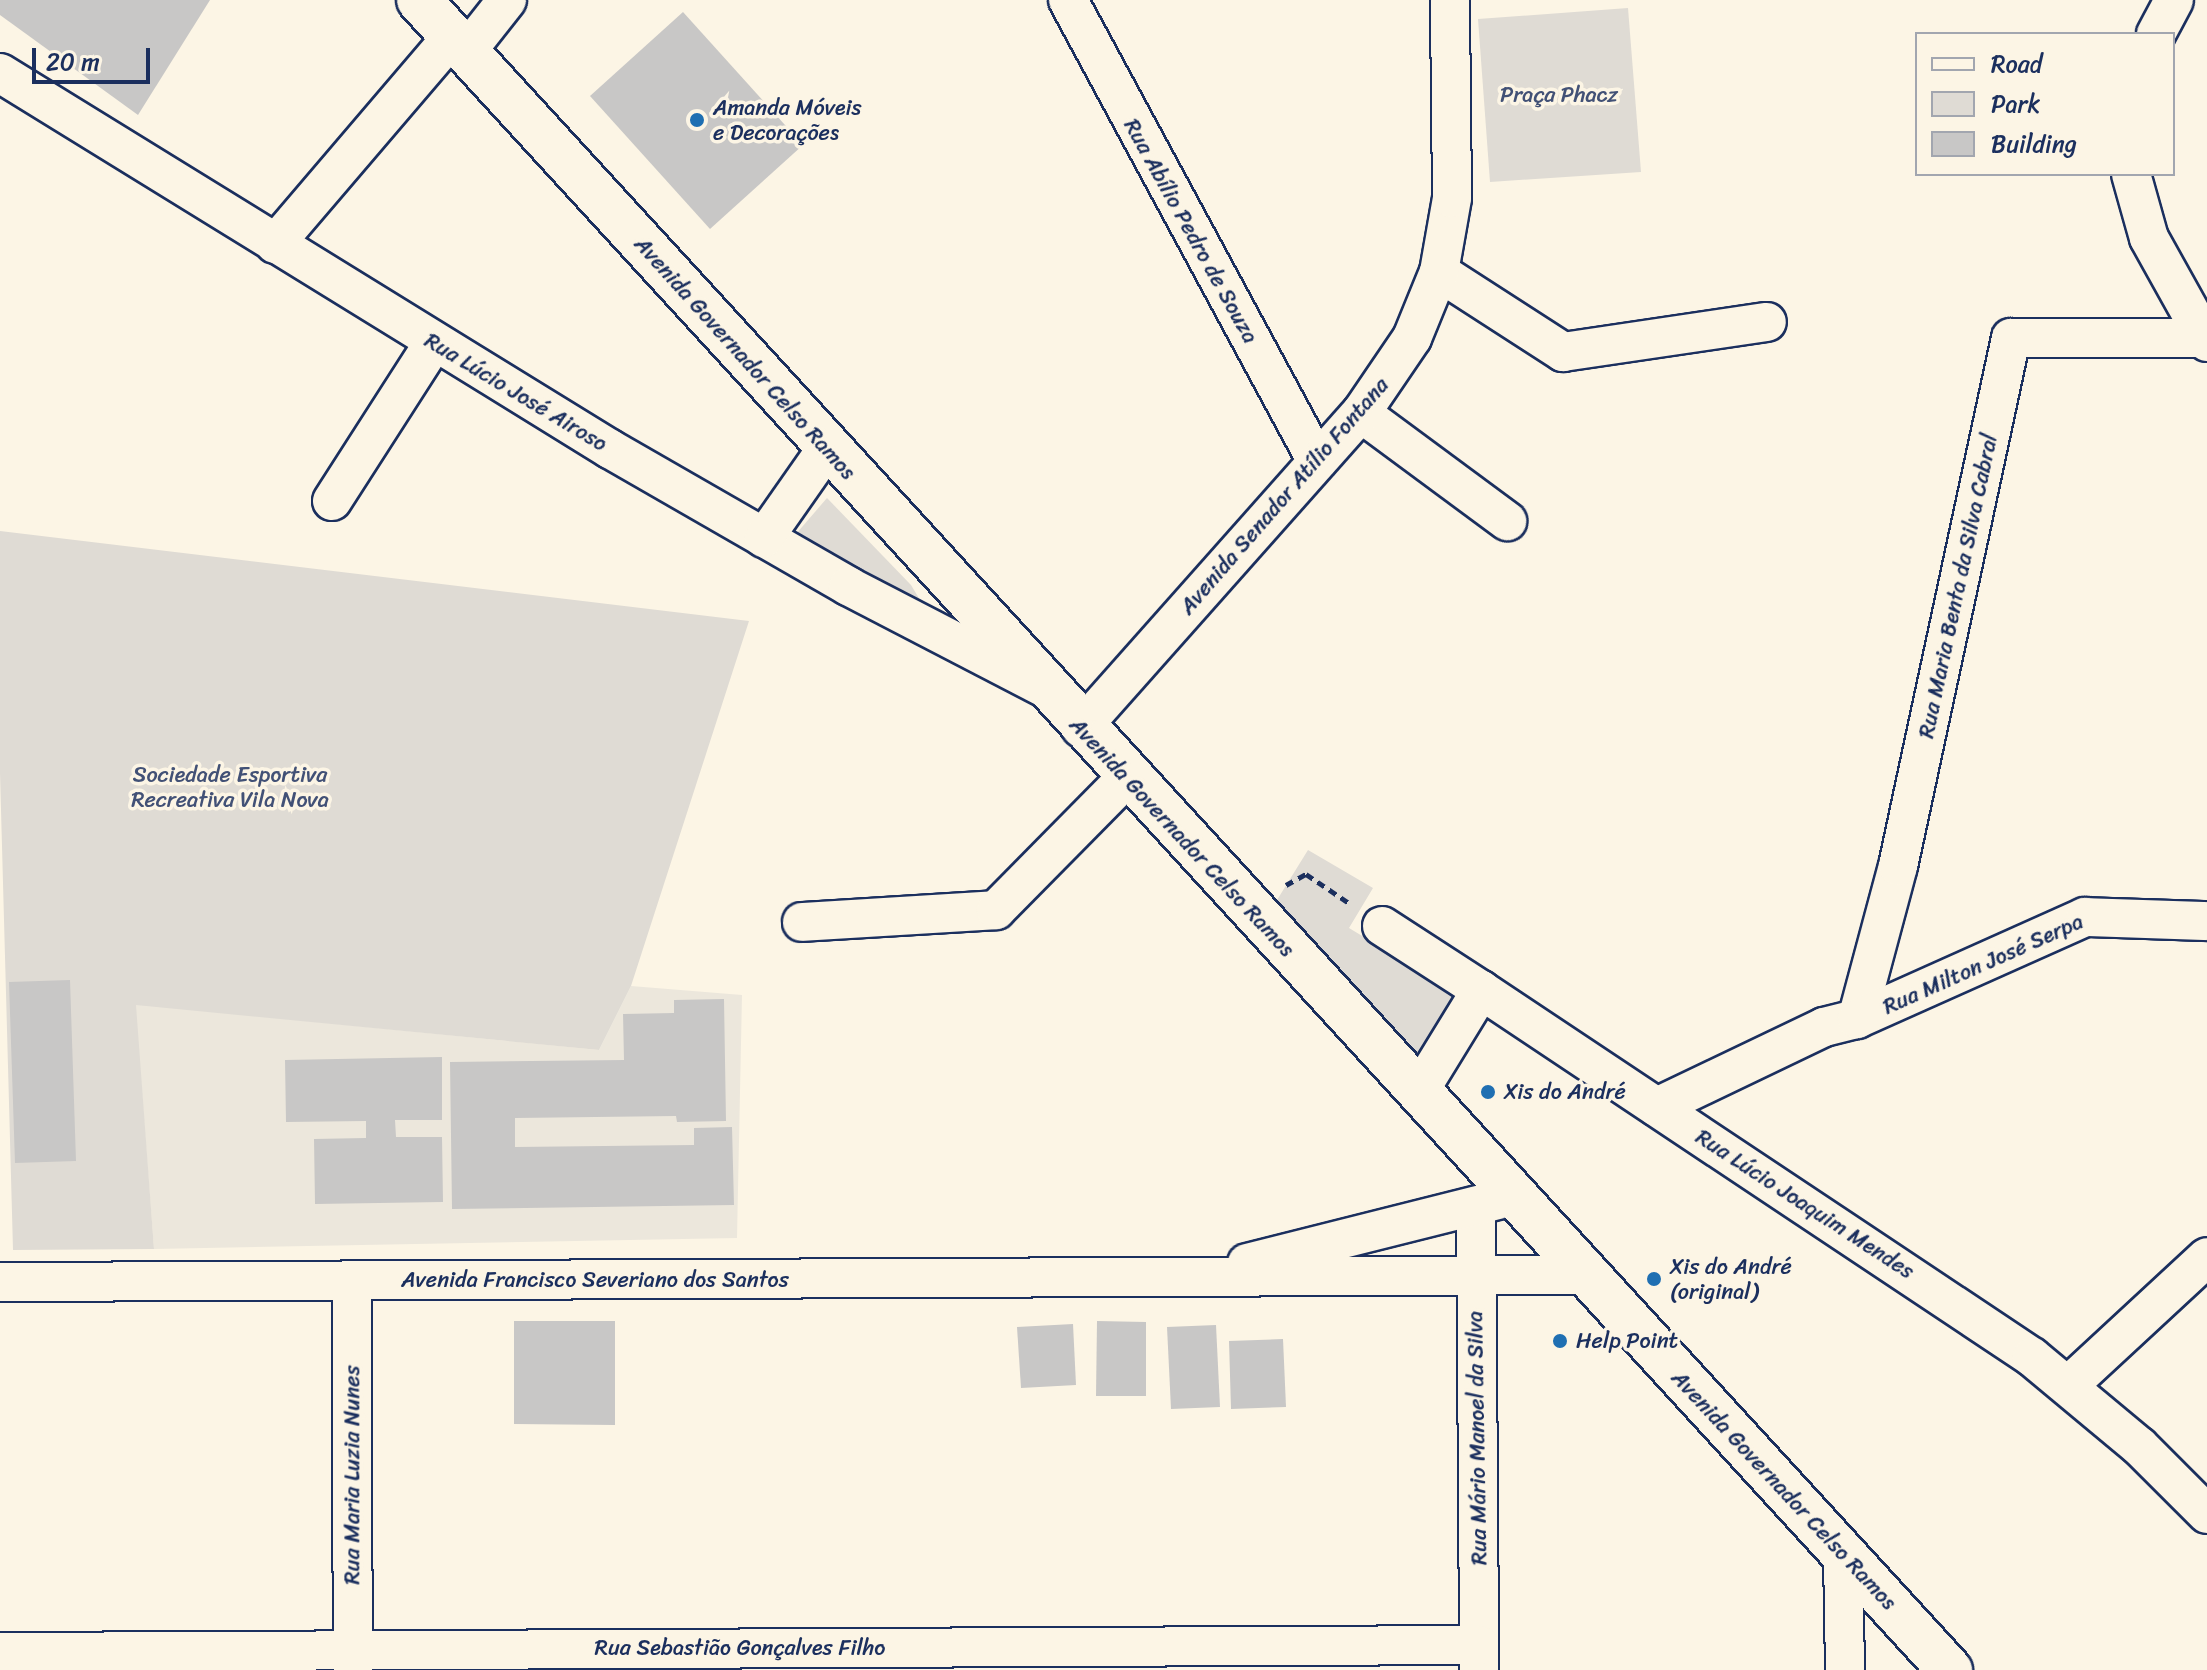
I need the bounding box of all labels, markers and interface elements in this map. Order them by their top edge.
scale bar [36,32,154,82]
legend [1915,32,2175,176]
text: 20 m [46,41,100,83]
text: Road [1991,43,2042,85]
park label: Praça Phacz [1500,82,1618,108]
text: Park [1991,83,2040,125]
place label: Amanda Móveis e Decorações [713,94,862,146]
marker: Amanda Móveis e Decorações [688,111,706,129]
street label: Rua Abílio Pedro de Souza [1118,114,1264,348]
text: Building [1991,123,2077,165]
street label: Avenida Governador Celso Ramos [628,231,862,485]
street label: Rua Lúcio José Airoso [420,327,612,457]
street label: Avenida Senador Atílio Fontana [1174,372,1394,620]
street label: Rua Maria Benta da Silva Cabral [1913,431,2003,741]
street label: Avenida Governador Celso Ramos [1064,711,1300,963]
park label: Sociedade Esportiva Recreativa Vila Nova [131,761,329,812]
street label: Rua Milton José Serpa [1879,908,2087,1020]
place label: Xis do André [1504,1079,1626,1105]
marker: Xis do André [1479,1083,1497,1101]
street label: Rua Lúcio Joaquim Mendes [1691,1124,1919,1284]
place label: Xis do André (original) [1670,1253,1792,1304]
street label: Avenida Francisco Severiano dos Santos [401,1267,789,1293]
marker: Xis do André (original) [1645,1270,1663,1288]
street label: Rua Mário Manoel da Silva [1462,1311,1492,1565]
place label: Help Point [1576,1328,1679,1354]
marker: Help Point [1551,1332,1569,1350]
street label: Avenida Governador Celso Ramos [1666,1364,1902,1616]
street label: Rua Maria Luzia Nunes [339,1366,365,1584]
street label: Rua Sebastião Gonçalves Filho [594,1635,886,1661]

